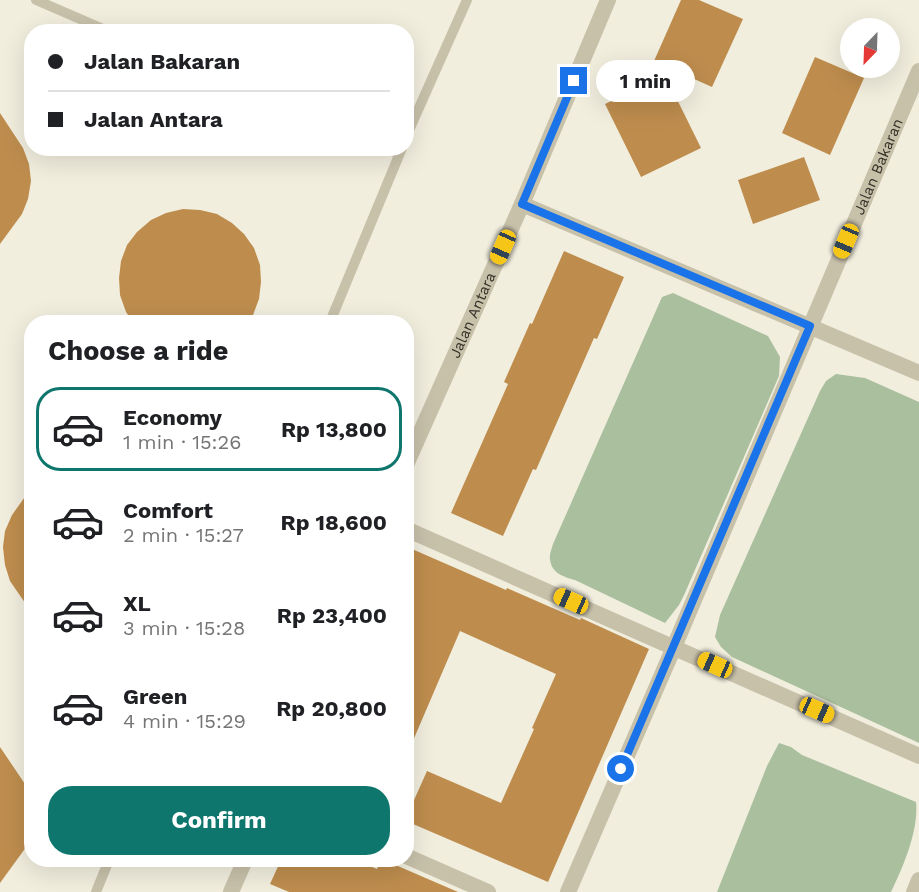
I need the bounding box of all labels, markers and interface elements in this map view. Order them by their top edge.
north arrow [840,18,900,78]
map controls [840,18,900,78]
text: Jalan Bakaran [84,49,240,74]
callout: 1 min [595,60,694,102]
route end [560,67,587,94]
text: 1 min [620,69,671,93]
text: Jalan Antara [84,107,223,132]
street label: Jalan Bakaran [850,116,907,218]
car [831,221,861,261]
car [487,227,519,267]
street label: Jalan Antara [446,269,500,361]
text: Choose a ride [48,335,228,367]
icon: car [51,402,105,456]
text: Economy [123,405,222,430]
text: Rp 13,800 [281,417,387,442]
text: 1 min · 15:26 [123,430,241,454]
icon: car [51,495,105,549]
text: Comfort [123,498,213,523]
text: Rp 18,600 [281,510,387,535]
text: 2 min · 15:27 [123,523,244,547]
car [551,585,591,617]
icon: car [51,588,105,642]
text: XL [123,591,151,616]
text: Rp 23,400 [277,603,387,628]
text: 3 min · 15:28 [123,616,245,640]
car [695,649,735,681]
icon: car [51,681,105,735]
text: Green [123,684,187,709]
car [797,694,837,726]
text: Rp 20,800 [276,696,387,721]
text: 4 min · 15:29 [123,709,246,733]
route start [607,755,634,782]
button: Confirm [48,786,390,855]

